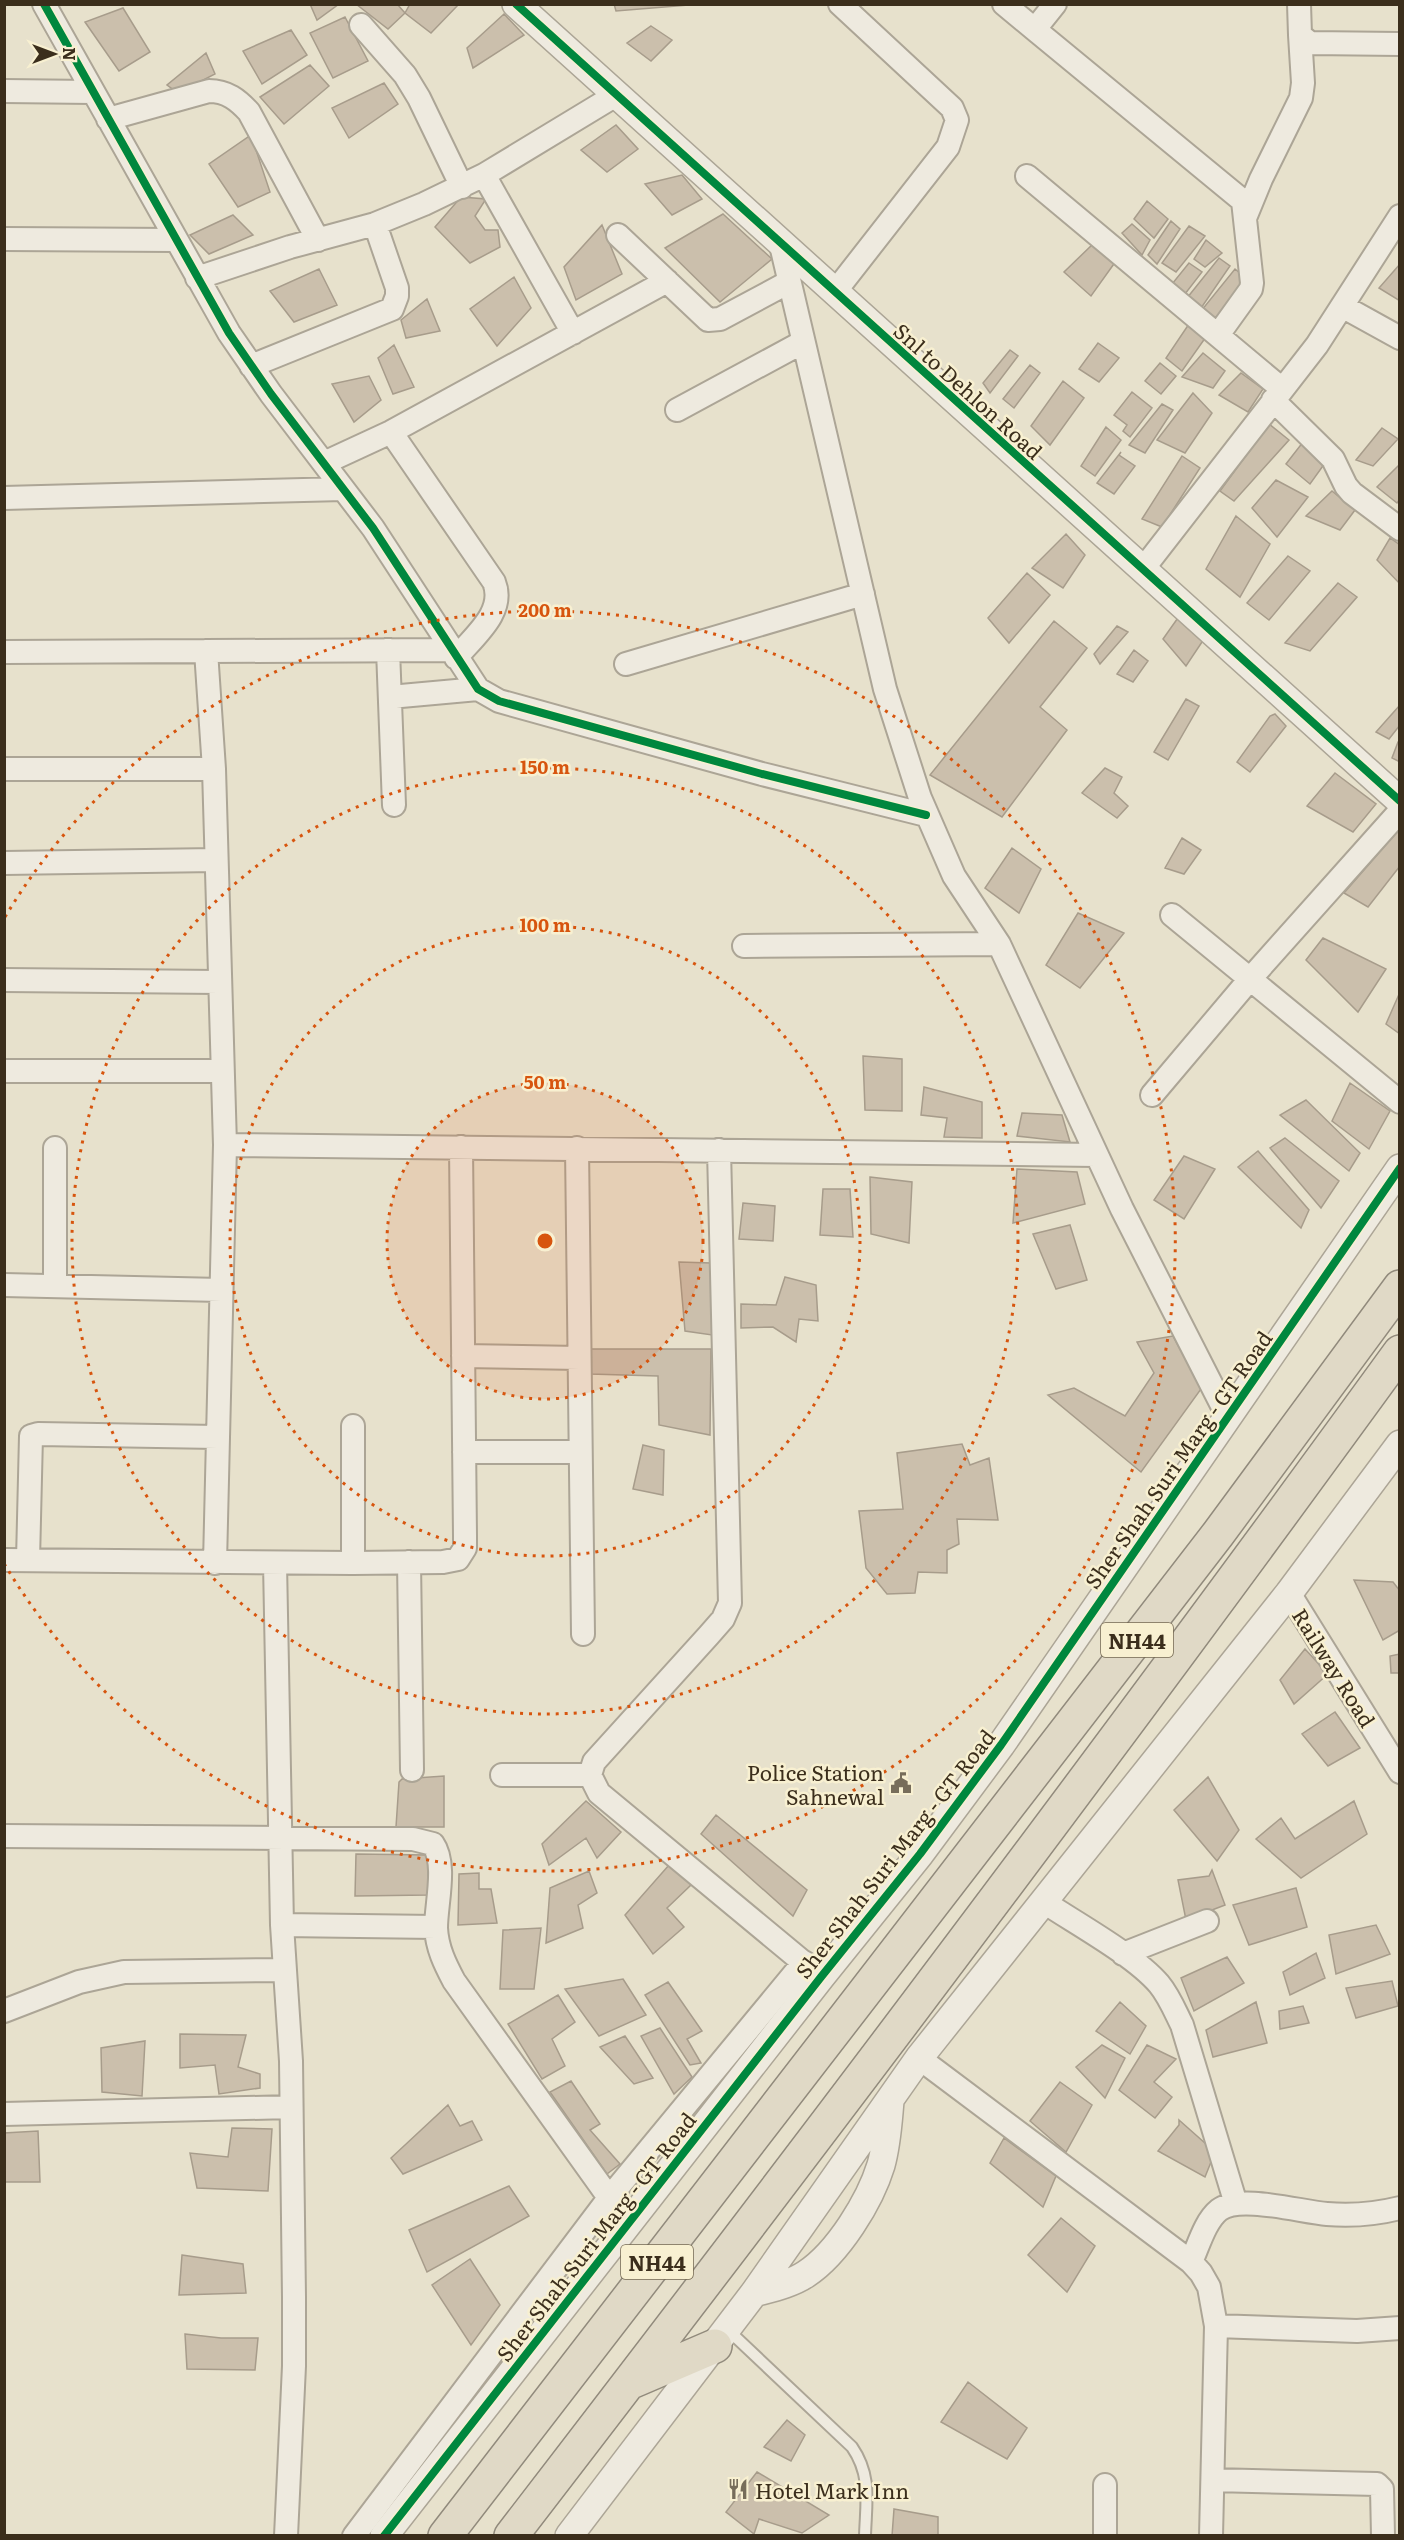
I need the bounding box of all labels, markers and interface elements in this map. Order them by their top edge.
north arrow [24,24,84,84]
text: N [58,47,82,61]
street label: Snl to Dehlon Road [888,315,1050,466]
text: 200 m [518,596,572,623]
text: 150 m [520,753,570,780]
text: 100 m [519,911,571,938]
text: 50 m [524,1068,566,1095]
centre of rings [535,1231,555,1251]
street label: Sher Shah Suri Marg - GT Road [1076,1324,1278,1594]
street label: Railway Road [1286,1601,1384,1733]
road number: NH44 [1101,1623,1173,1657]
street label: Sher Shah Suri Marg - GT Road [787,1722,1001,1984]
place label: Police Station Sahnewal [747,1756,884,1811]
public building icon: Police Station Sahnewal [889,1771,913,1795]
street label: Sher Shah Suri Marg - GT Road [488,2105,702,2367]
road number: NH44 [621,2245,693,2279]
place label: Hotel Mark Inn [755,2474,909,2505]
restaurant icon: Hotel Mark Inn [726,2477,750,2501]

